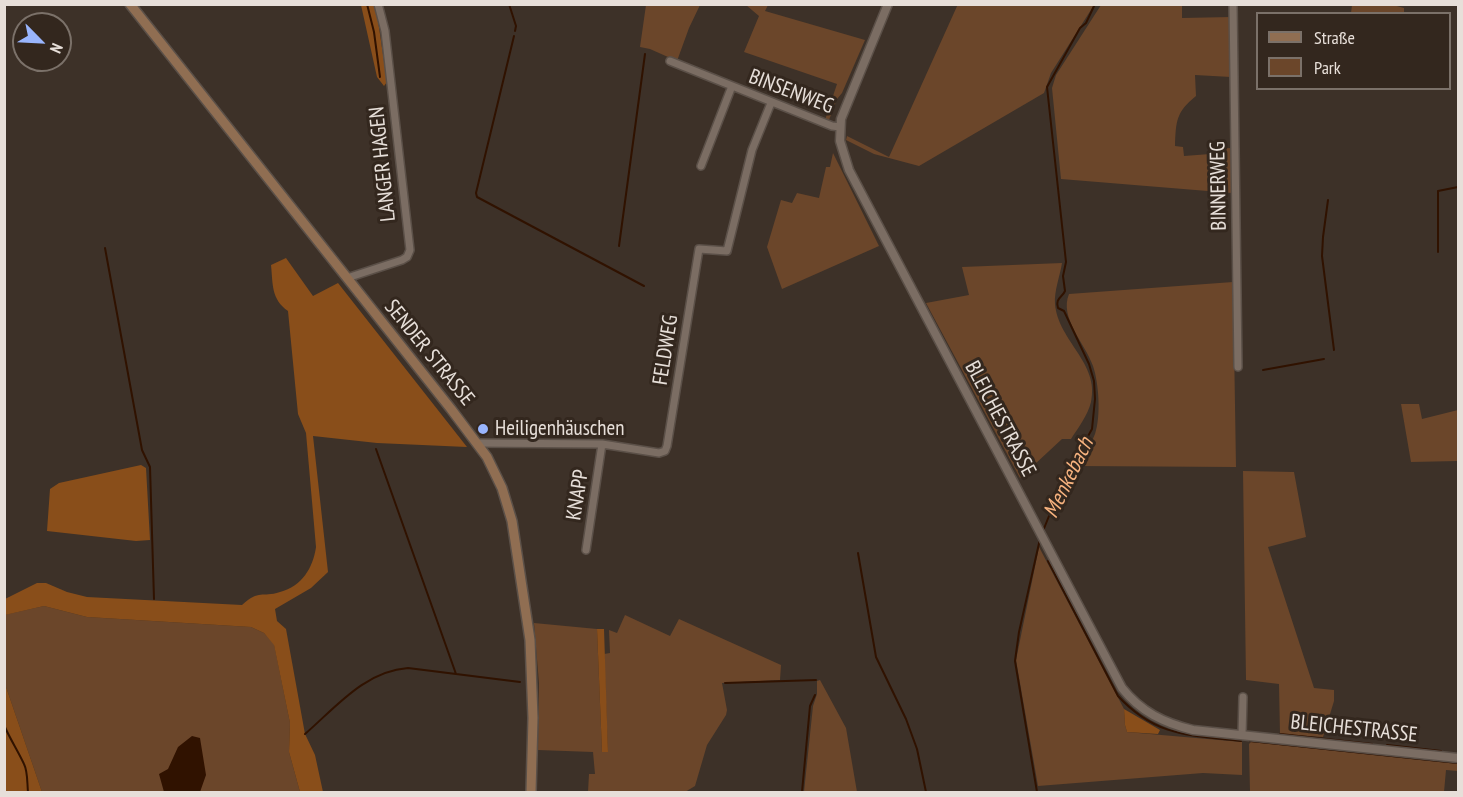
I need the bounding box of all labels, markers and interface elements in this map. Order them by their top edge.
north arrow [12,12,72,72]
legend [1256,12,1451,90]
text: Straße [1314,26,1355,49]
text: N [46,40,68,57]
text: Park [1314,56,1341,79]
street label: BINSENWEG [745,64,837,120]
street label: LANGER HAGEN [364,105,402,223]
street label: BINNERWEG [1206,141,1232,231]
street label: SENDER STRASSE [379,295,479,411]
street label: FELDWEG [648,313,684,387]
street label: BLEICHESTRASSE [959,357,1041,481]
place label: Heiligenhäuschen [495,416,624,442]
marker: Heiligenhäuschen [476,422,490,436]
water label: Menkebach [1038,434,1100,522]
street label: KNAPP [562,468,594,522]
street label: BLEICHESTRASSE [1289,710,1419,748]

